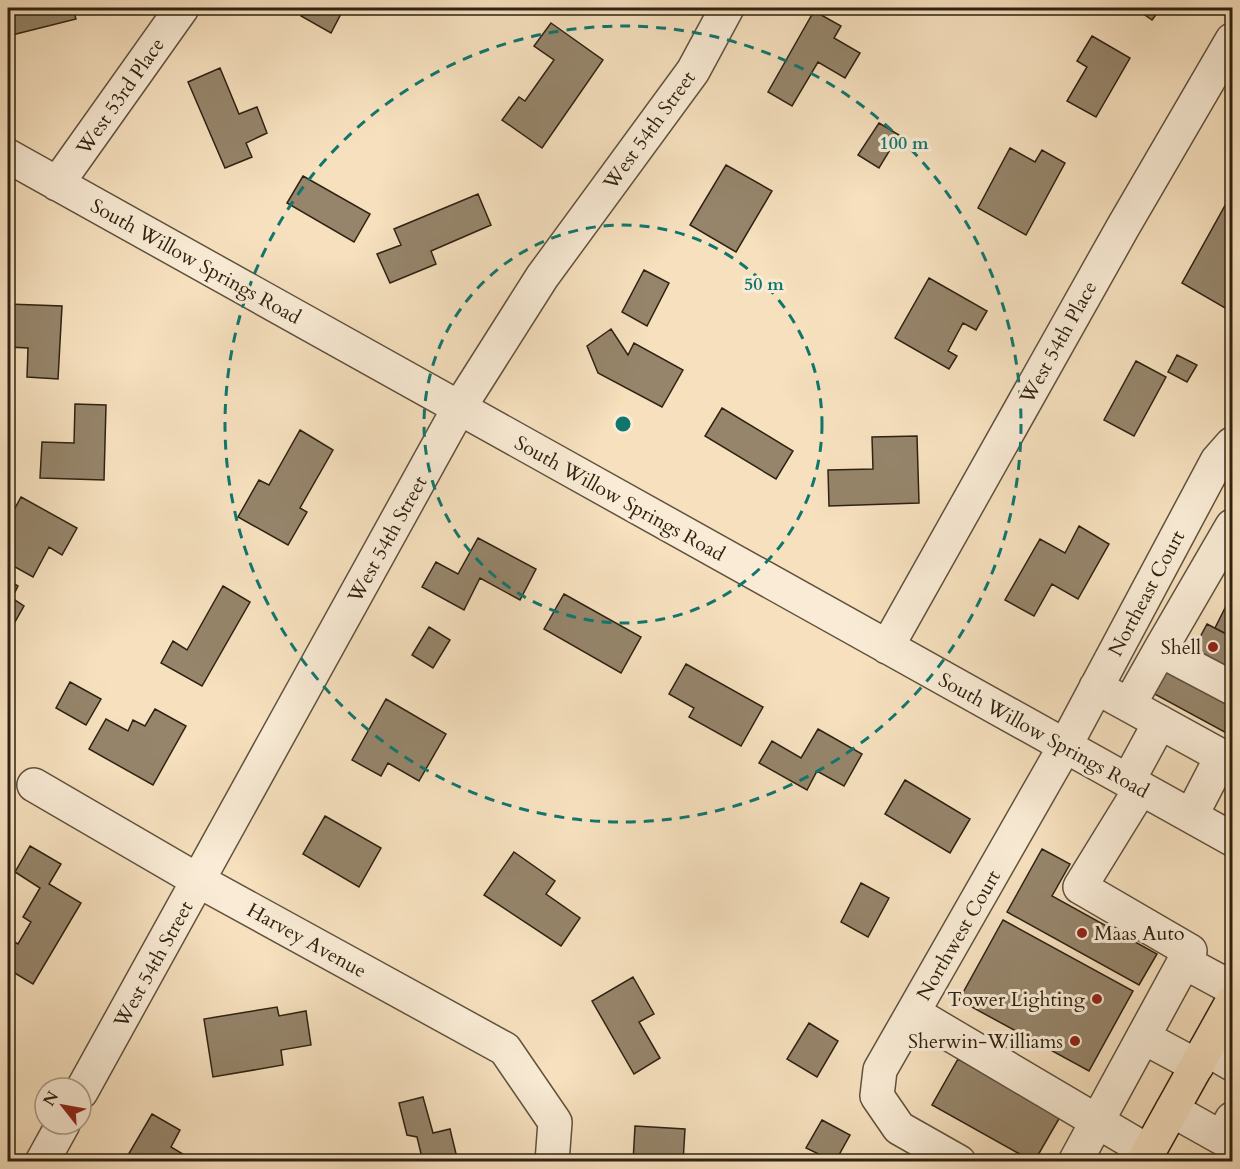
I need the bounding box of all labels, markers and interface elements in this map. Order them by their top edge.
street label: West 53rd Place [69,32,171,161]
street label: West 54th Street [597,65,702,196]
text: 100 m [879,131,929,156]
street label: South Willow Springs Road [86,192,306,331]
text: 50 m [744,272,784,297]
street label: West 54th Place [1013,276,1103,409]
centre of rings [613,414,633,434]
street label: South Willow Springs Road [510,429,730,568]
street label: West 54th Street [341,471,434,608]
street label: Northeast Court [1102,525,1191,661]
place label: Shell [1161,634,1201,661]
marker: Shell [1206,640,1220,654]
street label: South Willow Springs Road [934,666,1154,805]
street label: Northwest Court [910,864,1007,1006]
street label: West 54th Street [107,896,200,1033]
street label: Harvey Avenue [242,896,371,984]
place label: Maas Auto [1094,920,1185,947]
marker: Maas Auto [1075,926,1089,940]
place label: Tower Lighting [947,986,1086,1013]
marker: Tower Lighting [1090,992,1104,1006]
place label: Sherwin-Williams [908,1028,1063,1055]
marker: Sherwin-Williams [1068,1034,1082,1048]
north arrow [33,1076,93,1136]
text: N [38,1087,64,1110]

